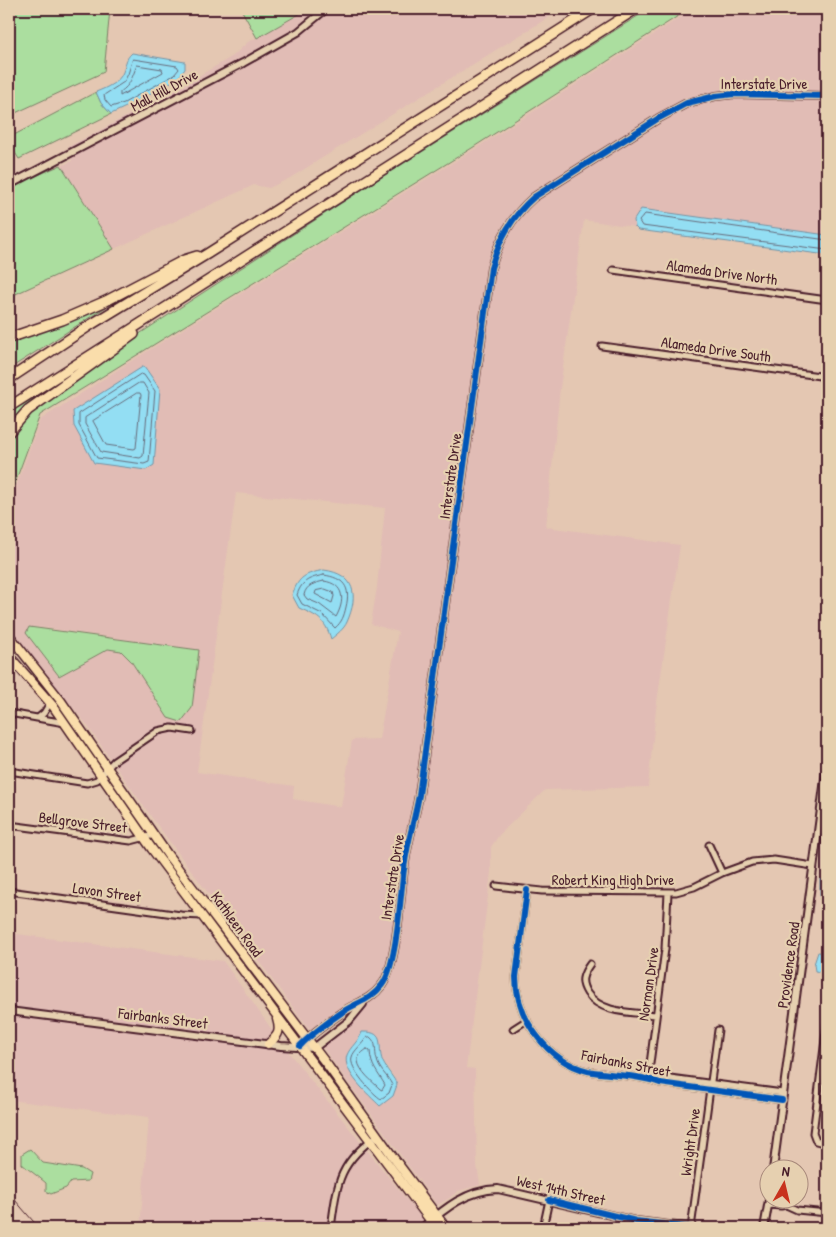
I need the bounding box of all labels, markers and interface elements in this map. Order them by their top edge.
street label: Mall Hill Drive [127,64,201,116]
street label: Interstate Drive [721,73,807,94]
street label: Alameda Drive North [665,254,779,290]
street label: Alameda Drive South [660,331,772,367]
street label: Interstate Drive [434,432,466,520]
street label: Bellgrove Street [38,806,129,838]
street label: Interstate Drive [375,832,409,922]
street label: Robert King High Drive [552,869,674,890]
street label: Lavon Street [72,877,143,907]
street label: Kathleen Road [206,887,268,961]
street label: Providence Road [772,920,804,1009]
street label: Norman Drive [632,946,664,1022]
street label: Fairbanks Street [116,1002,210,1034]
street label: Fairbanks Street [579,1044,673,1082]
street label: Wright Drive [675,1107,705,1177]
north arrow [758,1160,808,1210]
text: N [781,1161,791,1181]
street label: West 14th Street [515,1170,608,1211]

